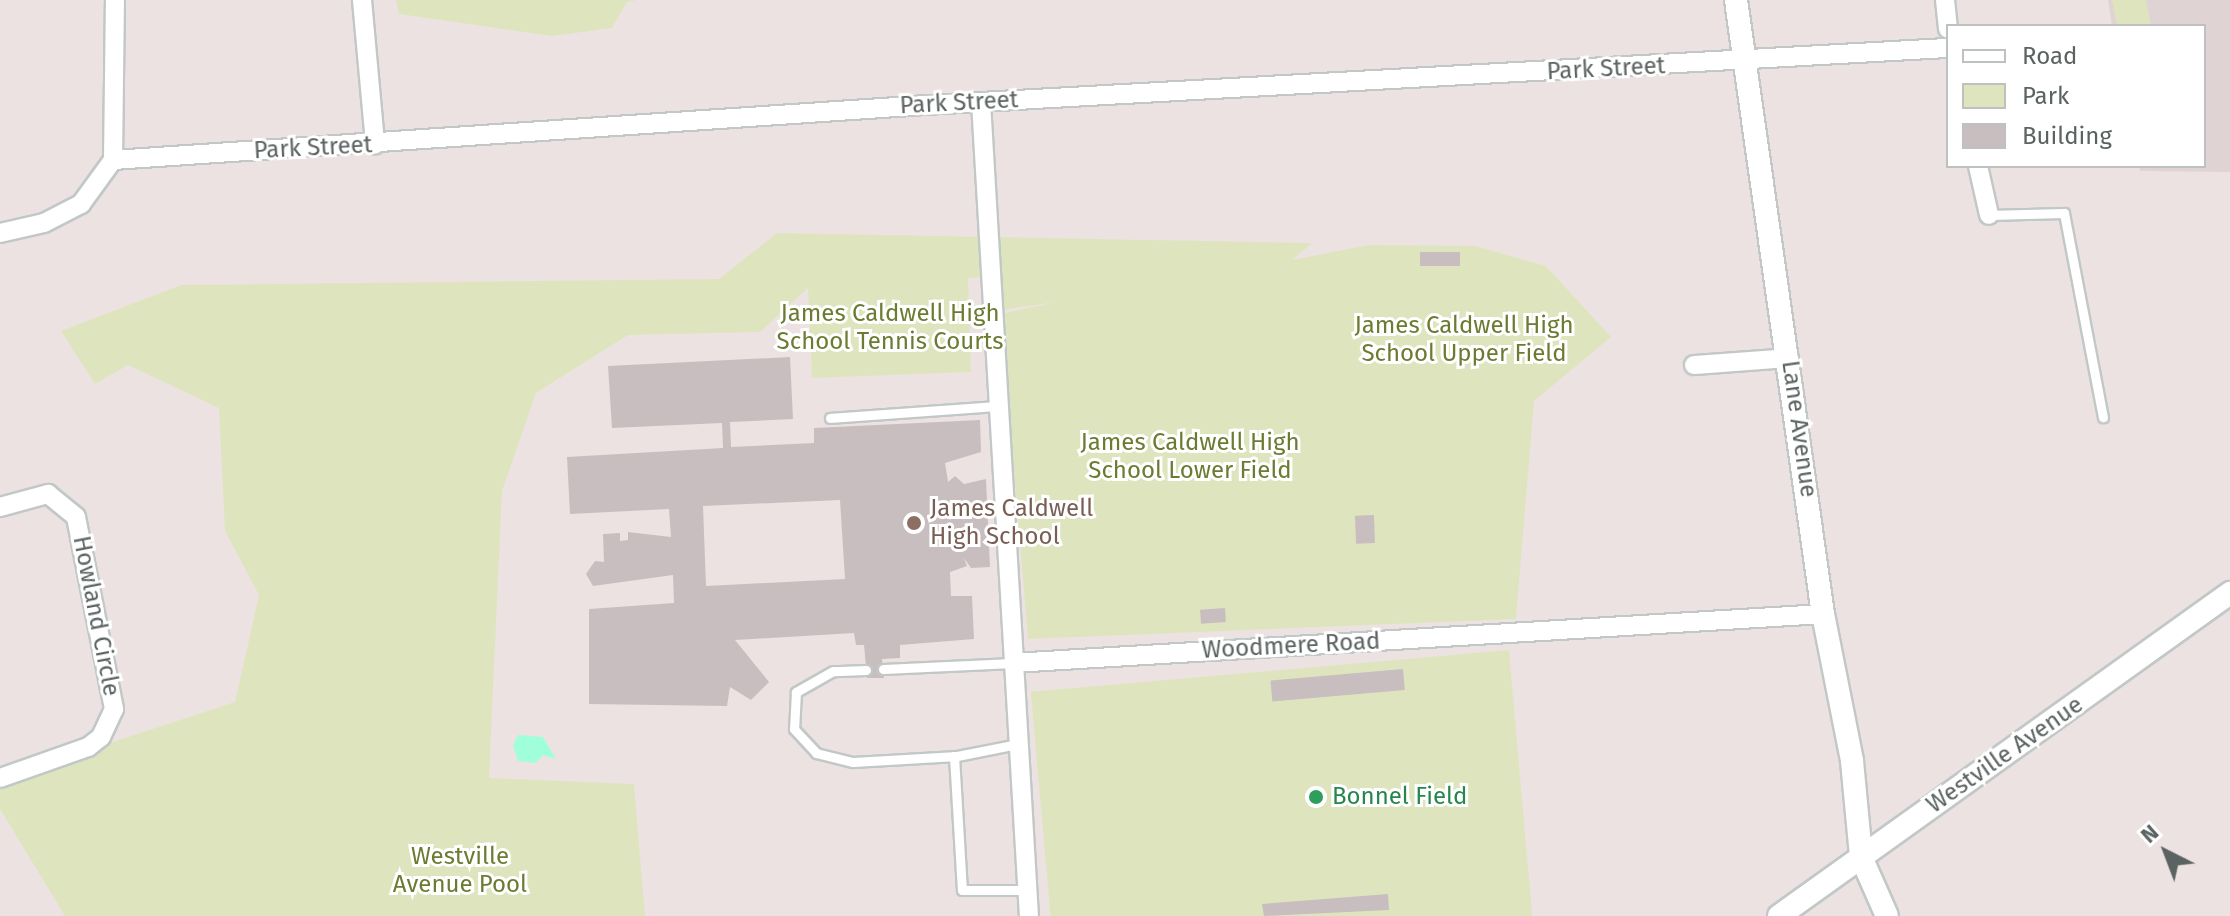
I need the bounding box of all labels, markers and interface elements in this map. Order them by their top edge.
legend [1946,24,2206,168]
text: Road [2022,42,2077,70]
street label: Park Street [1546,52,1666,86]
text: Park [2022,82,2069,110]
street label: Park Street [899,86,1019,120]
text: Building [2022,122,2112,150]
street label: Park Street [253,131,373,165]
park label: James Caldwell High School Tennis Courts [777,300,1003,356]
park label: James Caldwell High School Upper Field [1354,312,1574,368]
street label: Lane Avenue [1775,359,1823,499]
park label: James Caldwell High School Lower Field [1080,429,1300,485]
place label: James Caldwell High School [930,495,1093,551]
marker: James Caldwell High School [905,514,923,532]
street label: Howland Circle [66,533,126,699]
street label: Woodmere Road [1201,627,1381,665]
street label: Westville Avenue [1921,690,2089,820]
place label: Bonnel Field [1332,783,1467,811]
marker: Bonnel Field [1307,788,1325,806]
north arrow [2126,812,2206,892]
text: N [2135,819,2164,849]
park label: Westville Avenue Pool [393,843,527,899]

